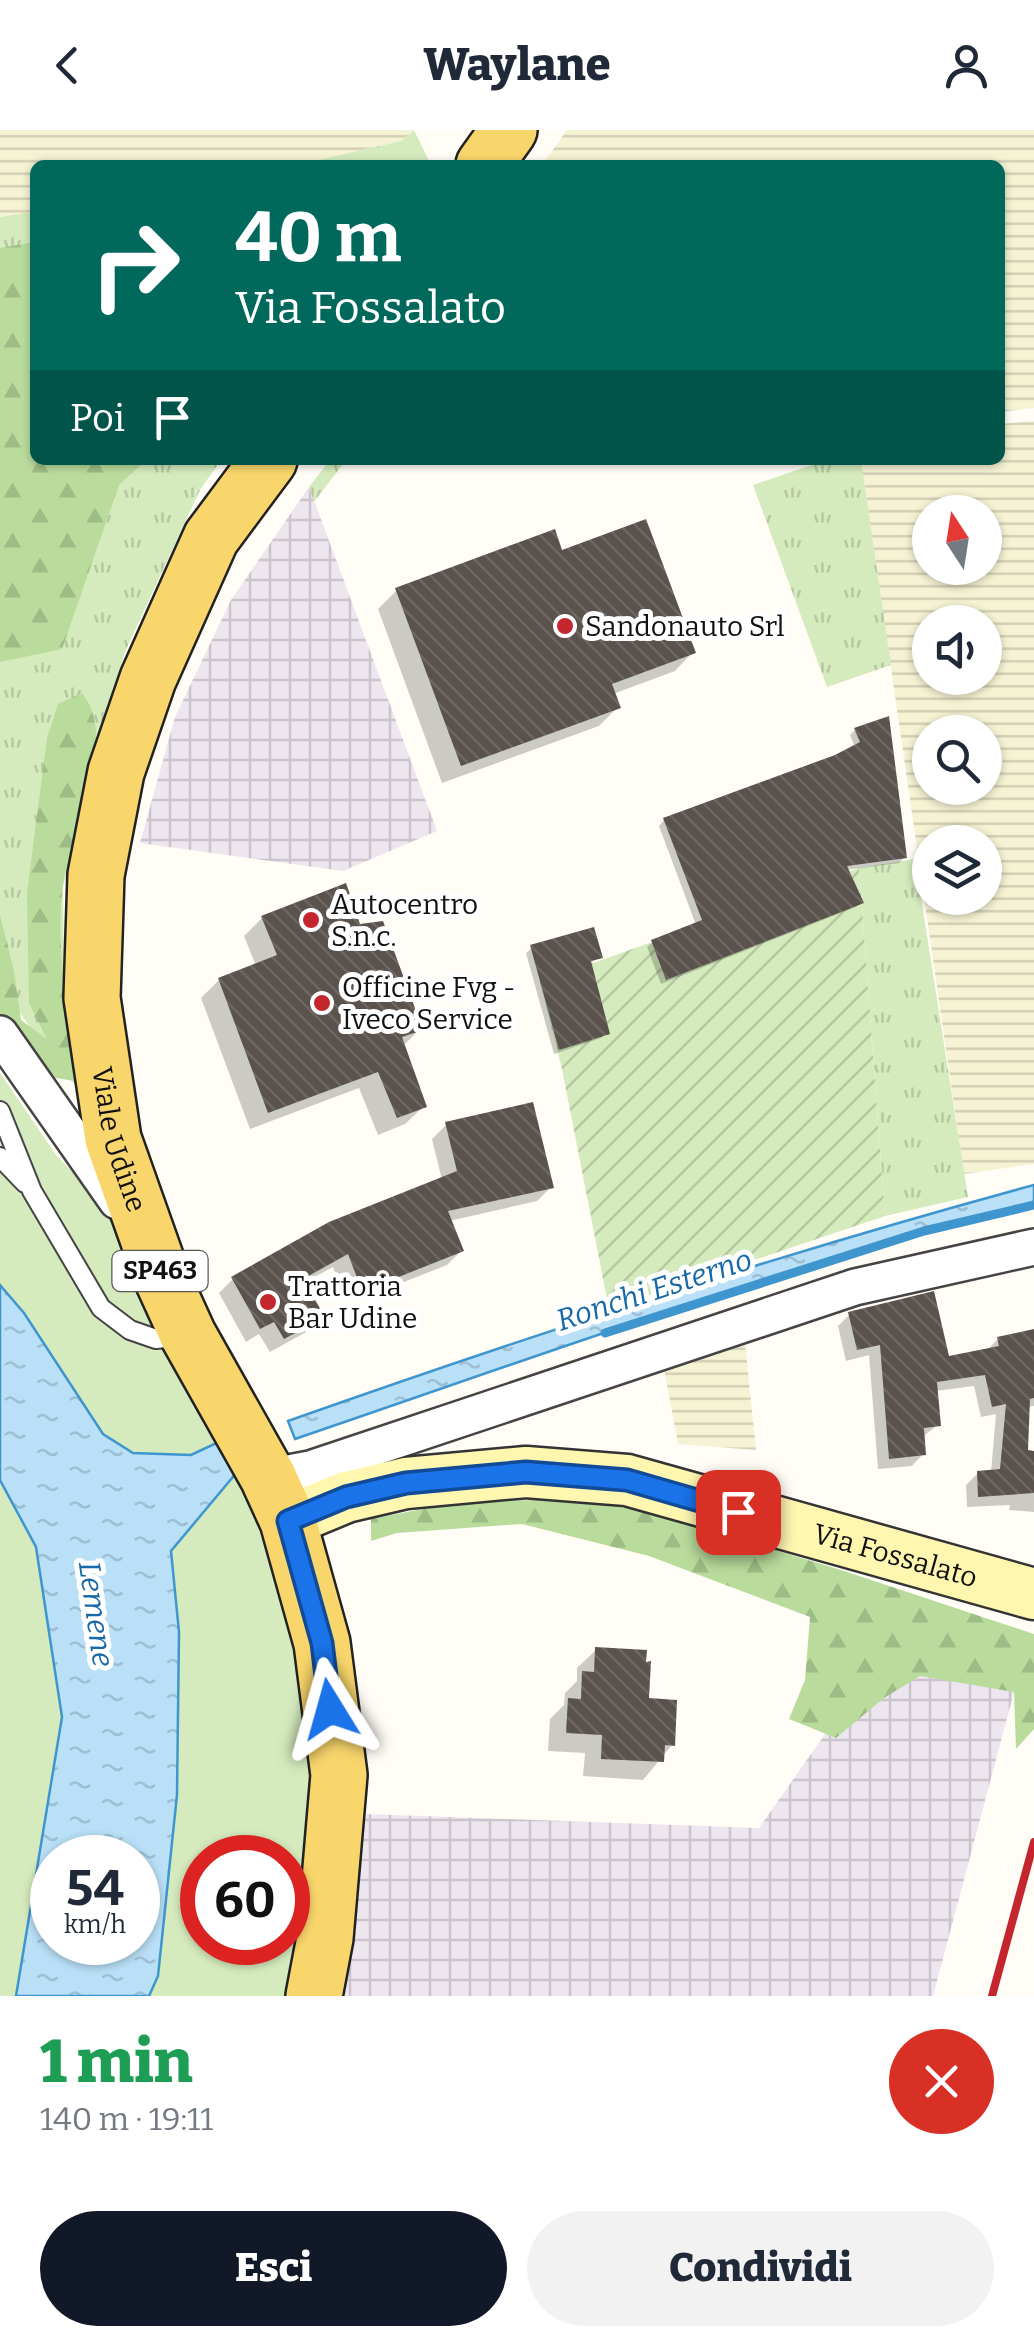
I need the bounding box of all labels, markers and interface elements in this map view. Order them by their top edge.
icon: back [40,38,95,93]
text: Waylane [423,38,611,92]
icon: person [939,38,994,93]
text: 40 m [235,196,401,280]
icon: right [70,200,200,330]
text: Via Fossalato [235,281,506,335]
icon: arrive [145,390,200,445]
text: Poi [70,395,125,441]
north arrow [912,495,1002,585]
map controls [912,495,1002,915]
button: sound [912,605,1002,695]
place label: Sandonauto Srl [585,610,785,643]
marker: Sandonauto Srl [554,615,576,637]
button: search [912,715,1002,805]
button: layers [912,825,1002,915]
place label: Autocentro S.n.c. [331,888,478,953]
marker: Autocentro S.n.c. [300,909,322,931]
place label: Officine Fvg - Iveco Service [342,971,516,1036]
marker: Officine Fvg - Iveco Service [311,992,333,1014]
street label: Viale Udine [86,1064,154,1216]
water label: Ronchi Esterno [552,1241,756,1339]
road number: SP463 [112,1251,208,1291]
place label: Trattoria Bar Udine [288,1270,417,1335]
marker: Trattoria Bar Udine [257,1291,279,1313]
pin [696,1470,781,1555]
icon: arrive [711,1485,766,1540]
street label: Via Fossalato [810,1517,981,1594]
water label: Lemene [71,1559,121,1669]
position arrow [278,1657,382,1761]
speed limit sign: 60 [180,1835,310,1965]
text: 54 [66,1858,124,1918]
text: km/h [64,1910,126,1940]
text: 1 min [40,2026,193,2098]
button: close [889,2029,994,2134]
text: 140 m · 19:11 [40,2100,213,2138]
button: Esci [40,2211,507,2326]
button: Condividi [527,2211,994,2326]

